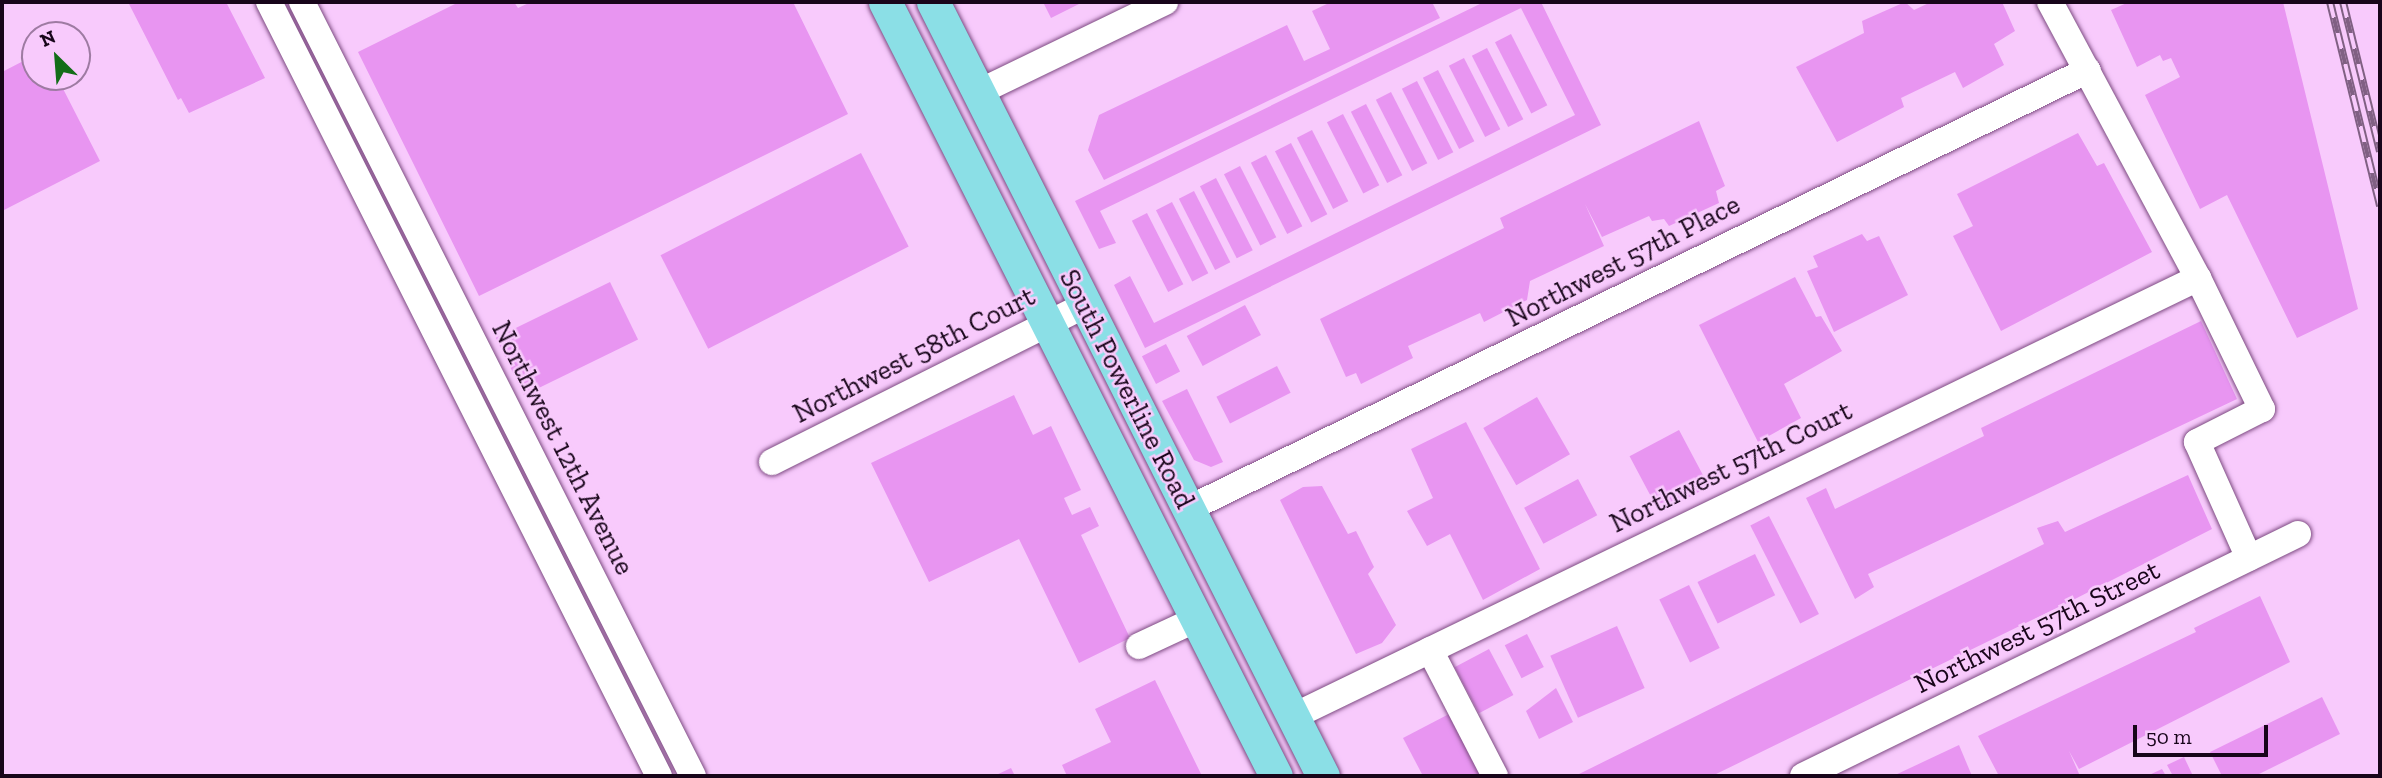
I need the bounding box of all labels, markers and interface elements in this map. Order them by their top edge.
north arrow [21,21,91,91]
text: N [36,25,59,52]
street label: Northwest 57th Place [1500,187,1746,335]
street label: South Powerline Road [1052,264,1202,514]
street label: Northwest 58th Court [787,279,1041,431]
street label: Northwest 12th Avenue [484,315,642,581]
street label: Northwest 57th Court [1604,394,1858,540]
street label: Northwest 57th Street [1909,553,2165,701]
scale bar [2137,712,2272,756]
text: 50 m [2146,724,2192,749]

